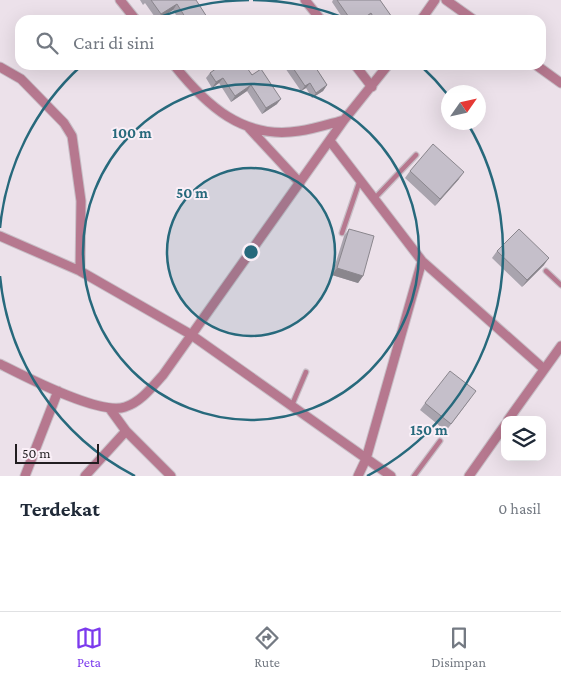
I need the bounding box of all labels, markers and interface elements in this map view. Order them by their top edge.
search box [15,15,546,70]
icon: search [33,29,61,57]
text: Cari di sini [73,32,154,53]
north arrow [441,85,486,130]
text: 100 m [112,125,152,141]
text: 50 m [176,185,208,201]
centre of rings [242,243,260,261]
map controls [501,416,546,461]
button: layers [501,416,546,461]
text: 150 m [410,422,448,438]
scale bar [15,441,99,464]
text: 50 m [22,445,50,461]
text: Terdekat [20,497,100,521]
text: 0 hasil [498,500,541,517]
tab: Peta [75,624,103,670]
tab: Rute [253,624,281,670]
tab: Disimpan [431,624,486,670]

